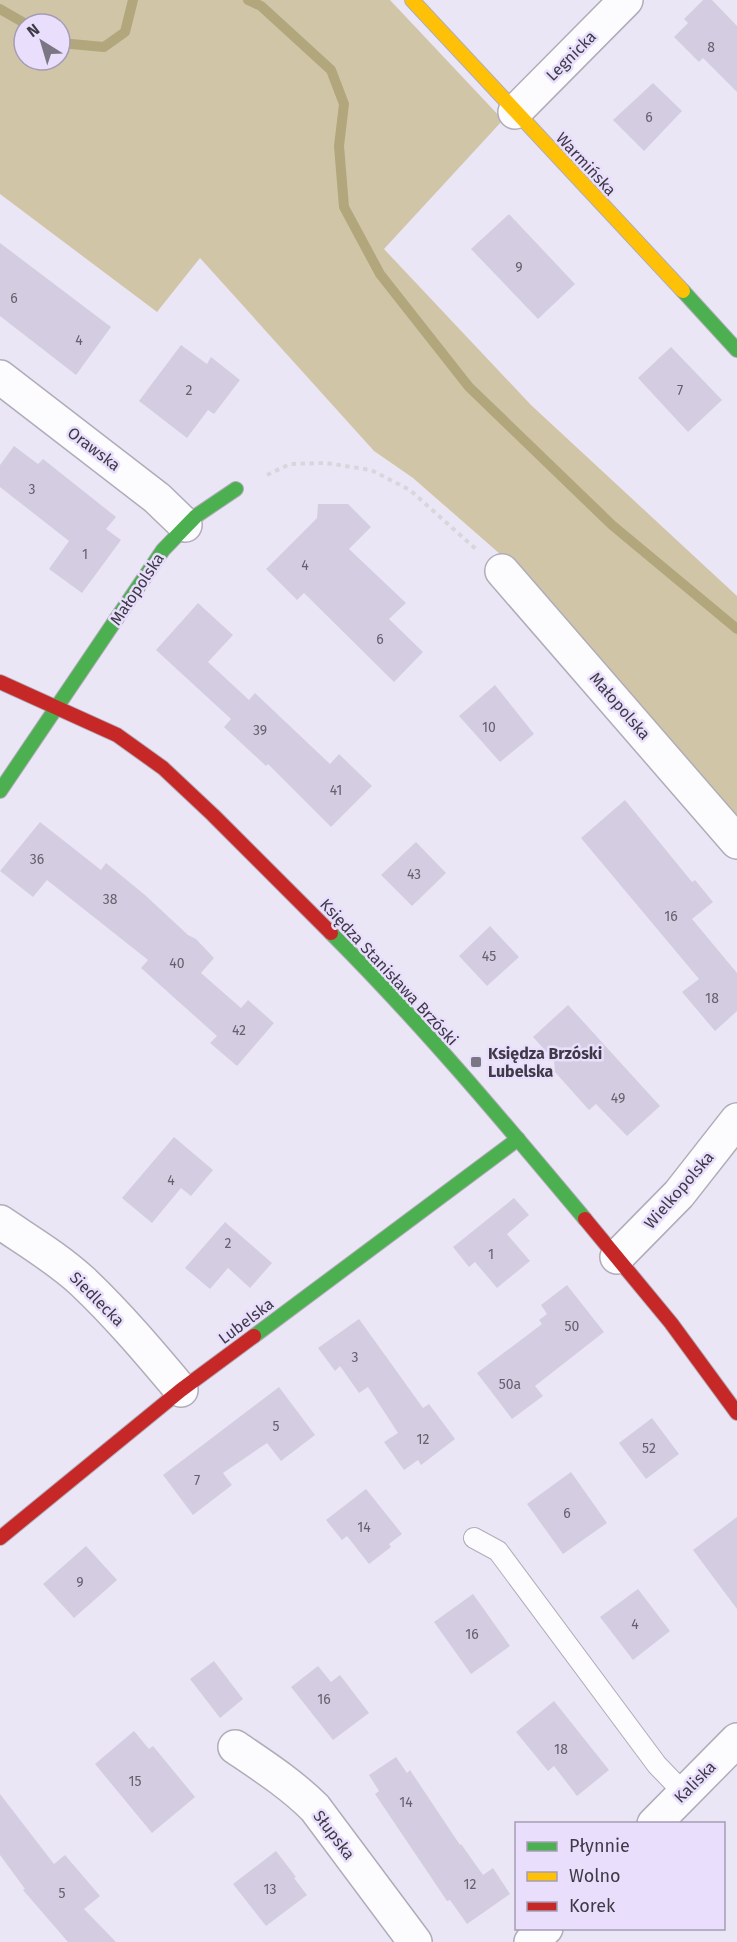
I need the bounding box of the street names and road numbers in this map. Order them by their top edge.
street label: Legnicka [542,27,600,85]
street label: Warmińska [552,129,620,199]
street label: Orawska [64,423,124,475]
street label: Małopolska [106,549,168,629]
street label: Małopolska [586,669,654,743]
street label: Księdza Stanisława Brzóski [316,895,462,1049]
street label: Wielkopolska [640,1147,718,1233]
street label: Siedlecka [66,1268,128,1330]
street label: Lubelska [215,1294,277,1348]
street label: Kaliska [670,1757,720,1807]
street label: Słupska [309,1807,359,1863]

